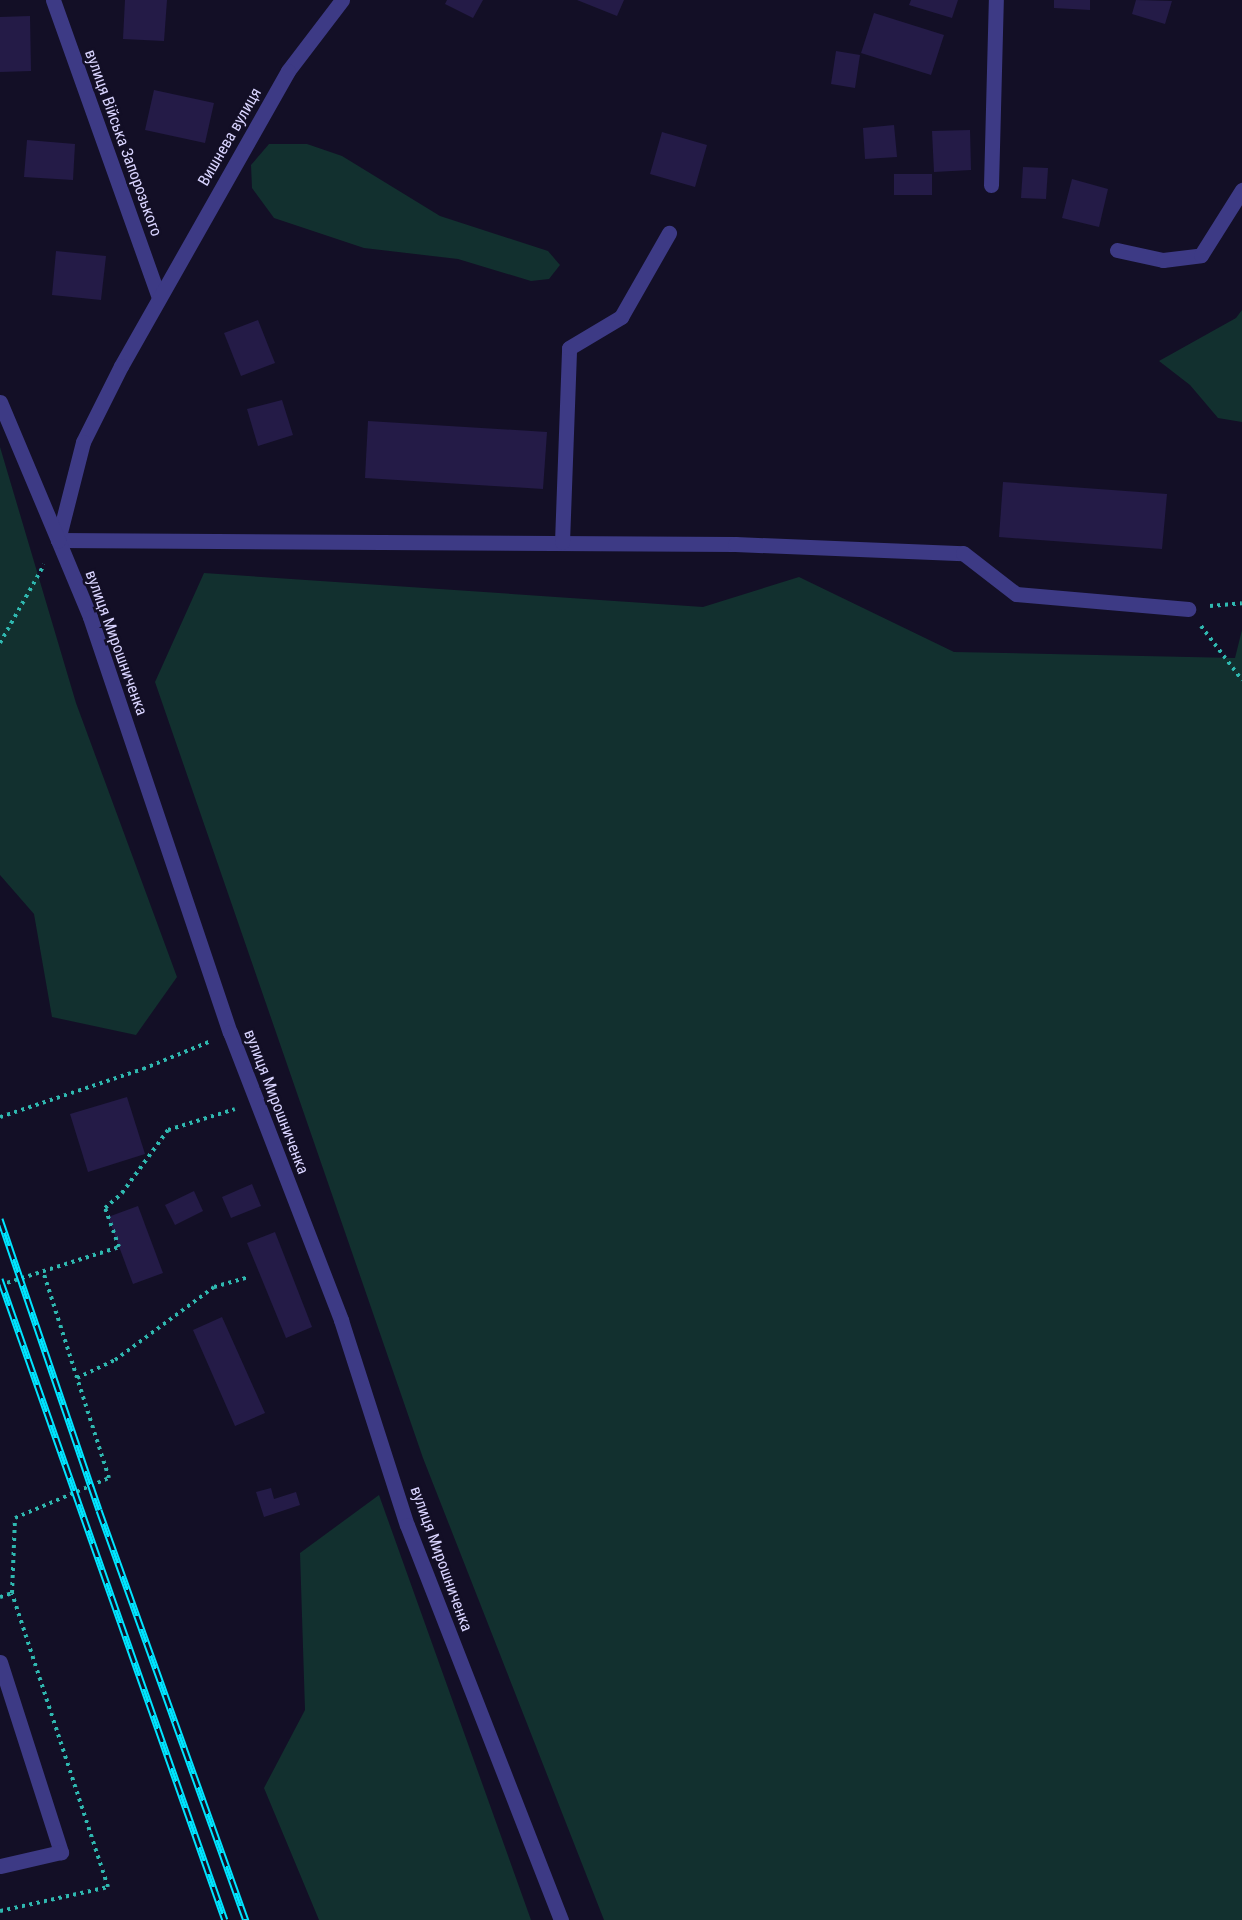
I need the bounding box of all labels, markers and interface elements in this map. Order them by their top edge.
street label: вулиця Війська Запорозького [80,47,166,239]
street label: Вишнева вулиця [194,85,266,189]
street label: вулиця Мирошниченка [81,568,151,718]
street label: вулиця Мирошниченка [240,1027,312,1177]
street label: вулиця Мирошниченка [406,1484,476,1634]

